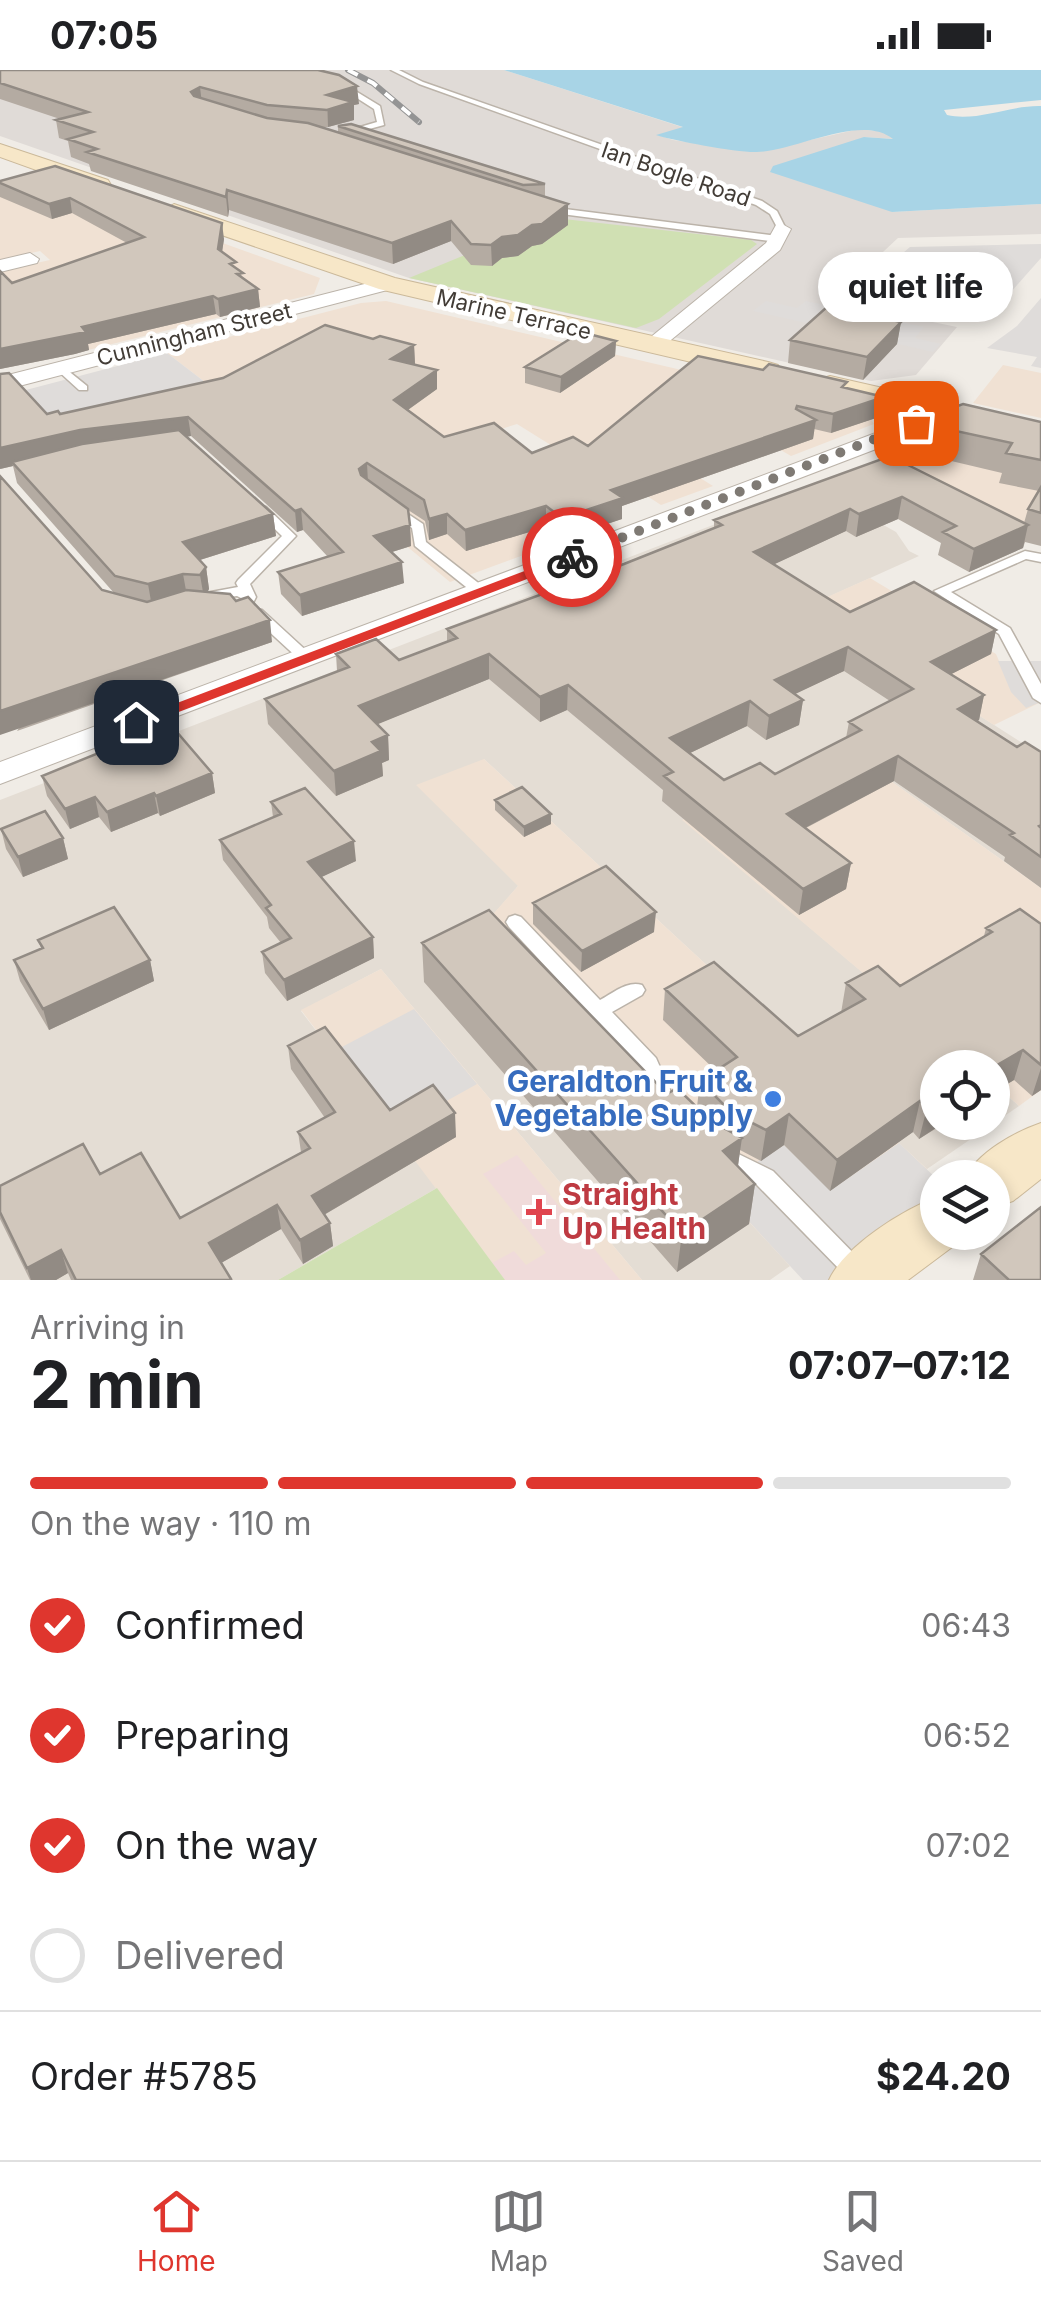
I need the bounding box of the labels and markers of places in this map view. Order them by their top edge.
callout: quiet life [818,253,1014,323]
pin [874,381,959,466]
pin [94,680,179,765]
place label: Geraldton Fruit & Vegetable Supply [495,1063,754,1133]
marker: Geraldton Fruit & Vegetable Supply [762,1088,784,1110]
place label: Straight Up Health [562,1176,706,1246]
marker: Straight Up Health [526,1199,552,1225]

